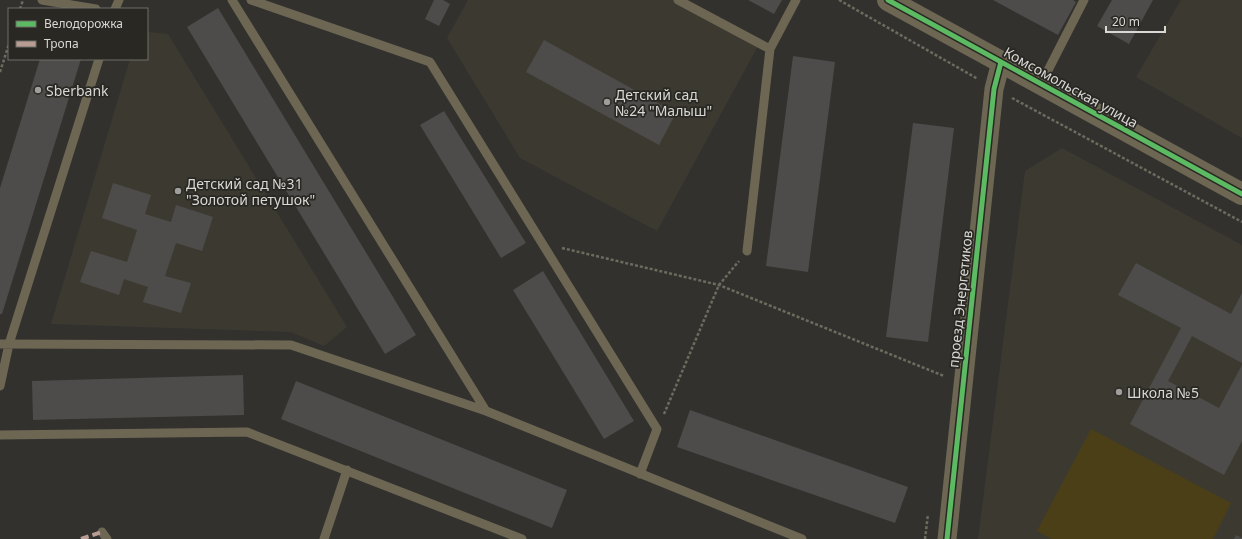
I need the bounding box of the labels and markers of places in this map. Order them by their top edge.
place label: Sberbank [46,81,109,100]
marker: Sberbank [33,85,43,95]
place label: Детский сад №24 "Малыш" [615,85,712,120]
marker: Детский сад №24 "Малыш" [602,97,612,107]
place label: Детский сад №31 "Золотой петушок" [186,174,315,209]
marker: Детский сад №31 "Золотой петушок" [173,186,183,196]
place label: Школа №5 [1127,383,1199,402]
marker: Школа №5 [1114,387,1124,397]

